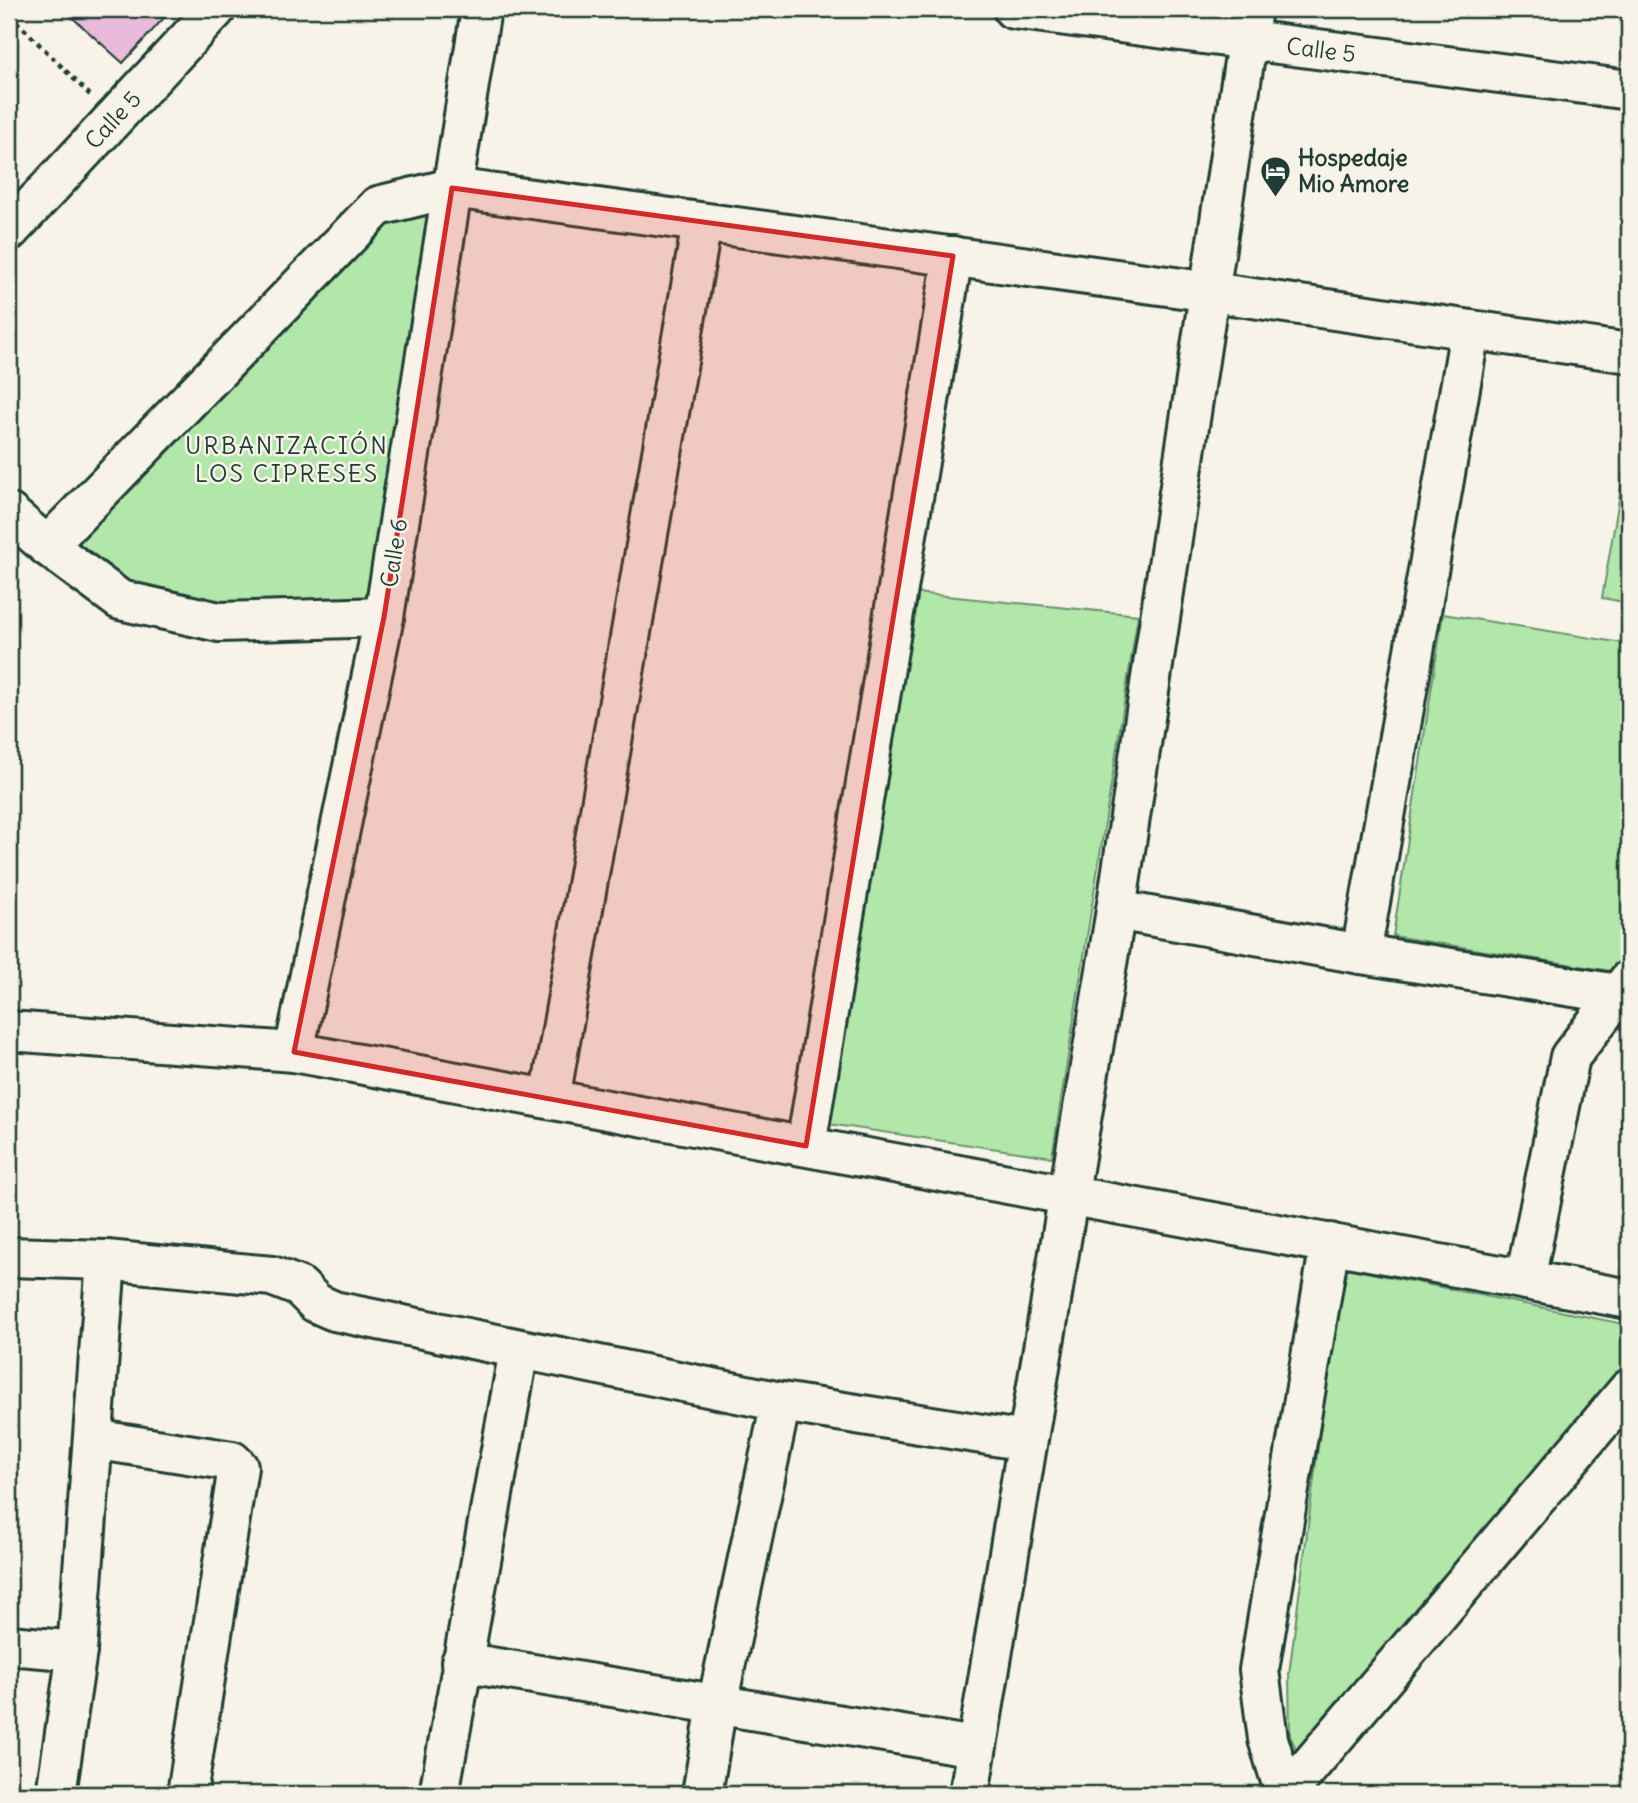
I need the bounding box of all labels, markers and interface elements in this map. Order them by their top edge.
street label: Calle 5 [1285,31,1357,68]
street label: Calle 5 [78,84,147,155]
place label: Hospedaje Mio Amore [1298,143,1409,198]
hotel icon: Hospedaje Mio Amore [1258,154,1292,198]
district label: URBANIZACIÓN LOS CIPRESES [185,430,389,488]
street label: Calle 6 [374,516,413,590]

